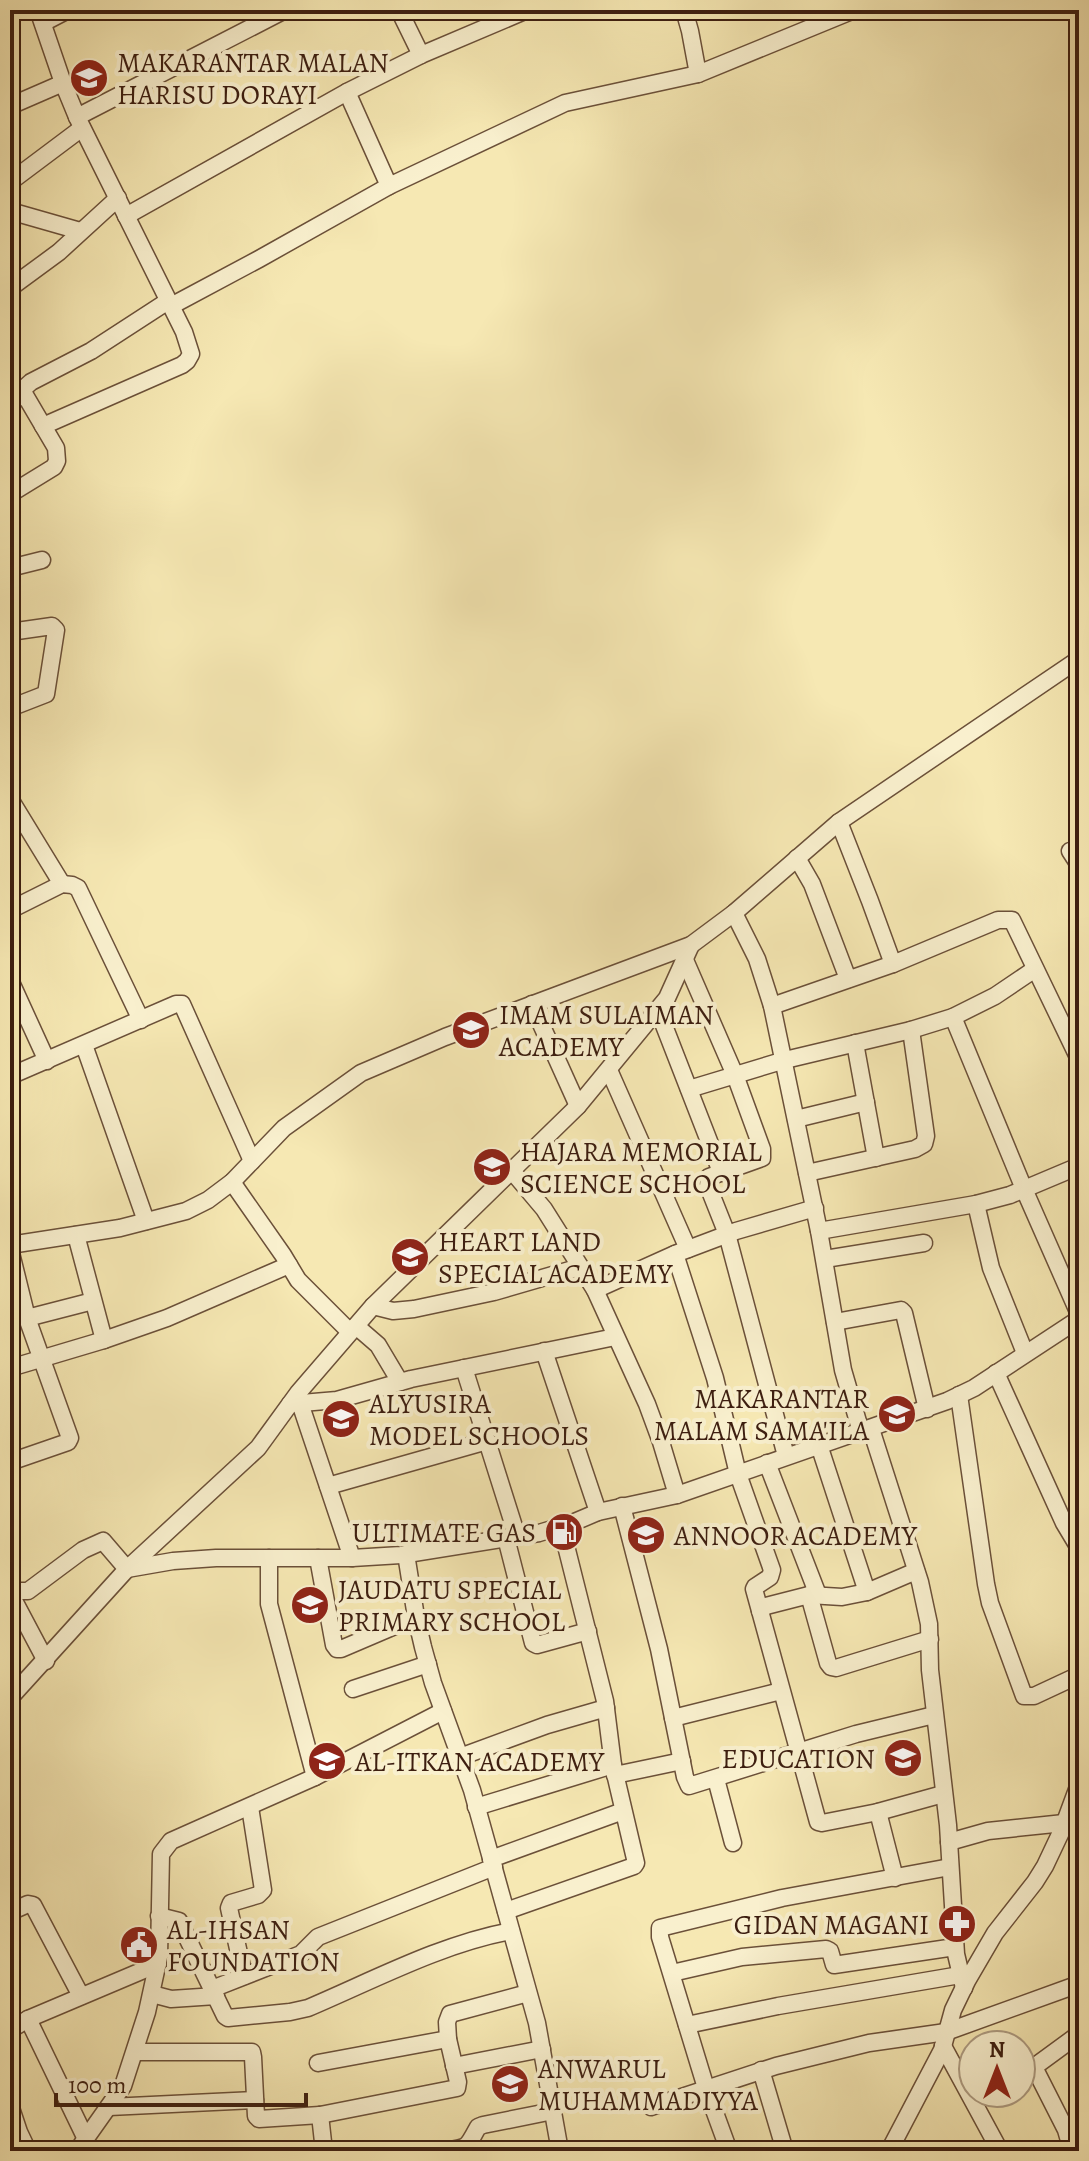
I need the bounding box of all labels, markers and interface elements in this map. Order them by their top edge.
place label: MAKARANTAR MALAN HARISU DORAYI [117,44,389,114]
school or university icon: MAKARANTAR MALAN HARISU DORAYI [68,57,110,99]
place label: IMAM SULAIMAN ACADEMY [498,996,714,1066]
school or university icon: IMAM SULAIMAN ACADEMY [450,1009,492,1051]
place label: HAJARA MEMORIAL SCIENCE SCHOOL [520,1133,763,1203]
school or university icon: HAJARA MEMORIAL SCIENCE SCHOOL [471,1146,513,1188]
place label: HEART LAND SPECIAL ACADEMY [438,1223,673,1293]
school or university icon: HEART LAND SPECIAL ACADEMY [389,1236,431,1278]
place label: MAKARANTAR MALAM SAMA'ILA [654,1380,870,1450]
place label: ALYUSIRA MODEL SCHOOLS [368,1385,589,1455]
school or university icon: MAKARANTAR MALAM SAMA'ILA [876,1393,918,1435]
school or university icon: ALYUSIRA MODEL SCHOOLS [320,1398,362,1440]
fuel station icon: ULTIMATE GAS [543,1511,585,1553]
place label: ULTIMATE GAS [352,1514,536,1552]
school or university icon: ANNOOR ACADEMY [625,1514,667,1556]
place label: ANNOOR ACADEMY [673,1517,918,1555]
place label: JAUDATU SPECIAL PRIMARY SCHOOL [338,1571,566,1641]
school or university icon: JAUDATU SPECIAL PRIMARY SCHOOL [289,1584,331,1626]
school or university icon: EDUCATION [882,1737,924,1779]
school or university icon: AL-ITKAN ACADEMY [306,1740,348,1782]
place label: EDUCATION [722,1740,875,1778]
place label: AL-ITKAN ACADEMY [354,1743,605,1781]
pharmacy icon: GIDAN MAGANI [936,1903,978,1945]
place label: GIDAN MAGANI [734,1906,929,1944]
place label: AL-IHSAN FOUNDATION [166,1911,340,1981]
public building icon: AL-IHSAN FOUNDATION [118,1924,160,1966]
north arrow [957,2029,1037,2109]
text: N [989,2035,1005,2065]
place label: ANWARUL MUHAMMADIYYA [537,2050,758,2120]
scale bar [56,2057,306,2107]
school or university icon: ANWARUL MUHAMMADIYYA [489,2063,531,2105]
text: 100 m [68,2069,127,2101]

